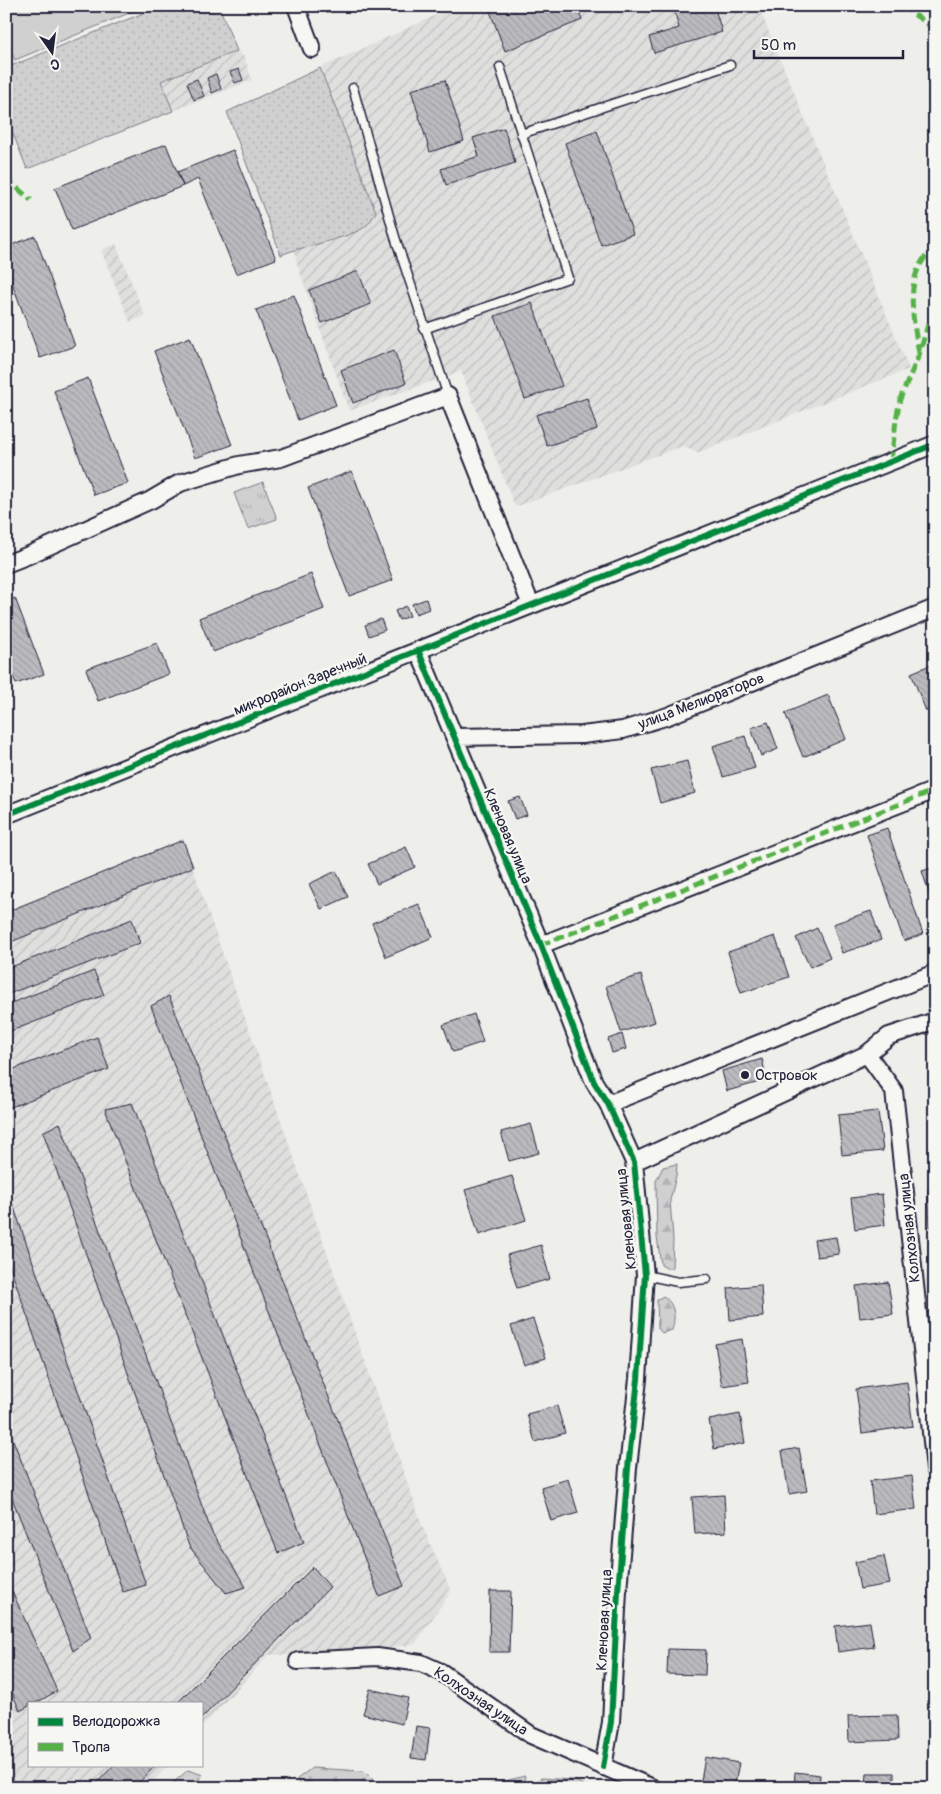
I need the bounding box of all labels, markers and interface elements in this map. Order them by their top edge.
north arrow [28,28,78,78]
scale bar [754,28,902,60]
text: 50 m [761,36,796,55]
text: С [48,55,61,74]
street label: микрорайон Заречный [231,649,370,720]
street label: улица Мелиораторов [634,669,767,735]
street label: Кленовая улица [479,786,536,887]
place label: Островок [755,1066,818,1085]
marker: Островок [739,1069,751,1081]
street label: Кленовая улица [612,1167,641,1270]
street label: Колхозная улица [894,1173,925,1283]
street label: Кленовая улица [592,1569,617,1671]
street label: Колхозная улица [430,1663,531,1740]
legend [28,1702,202,1766]
text: Велодорожка [72,1712,160,1731]
text: Тропа [72,1738,110,1757]

